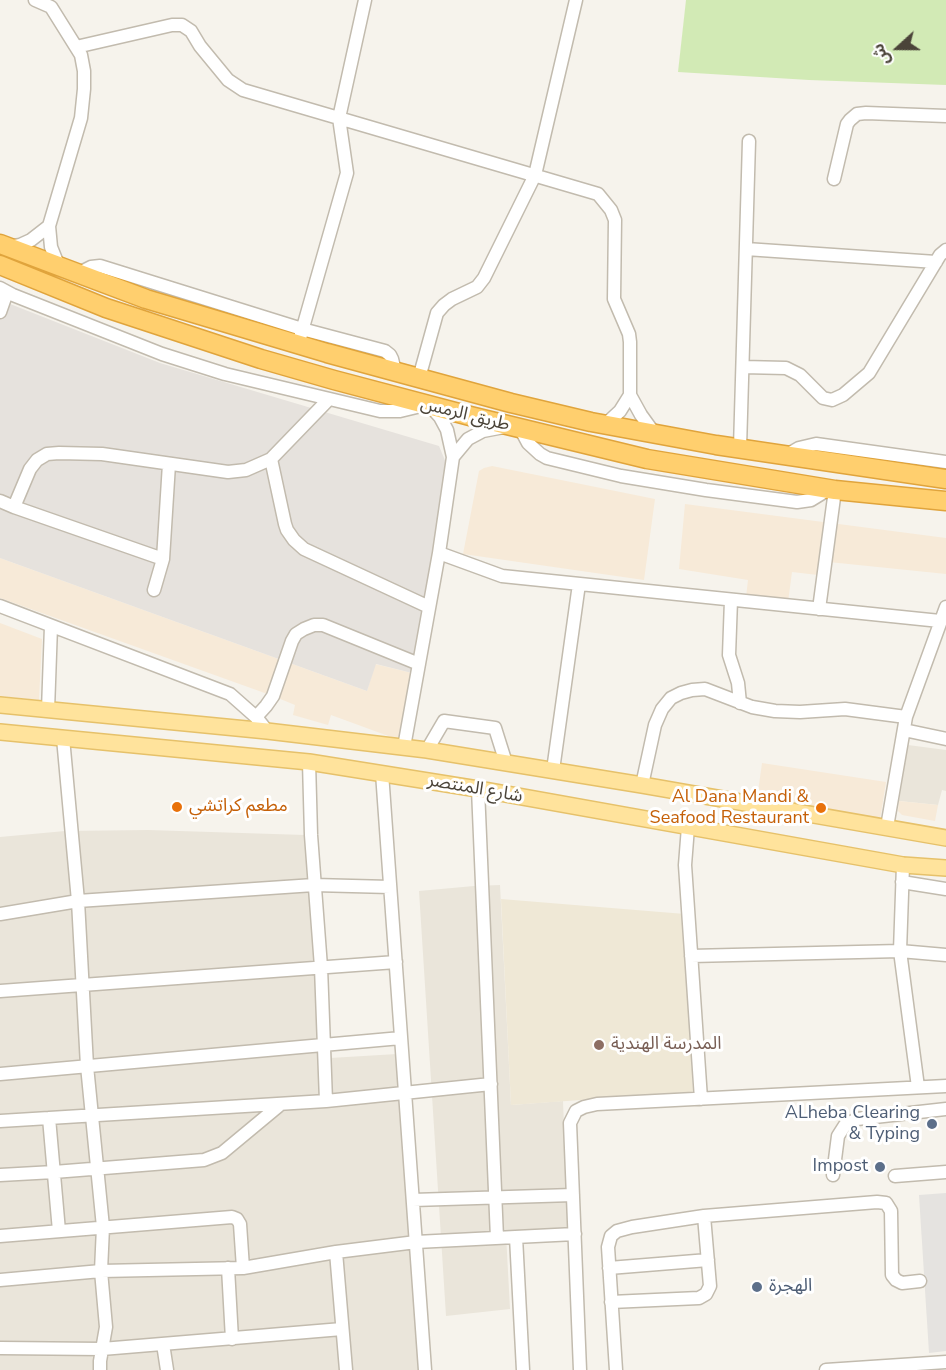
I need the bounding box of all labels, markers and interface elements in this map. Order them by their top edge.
north arrow [868,18,928,78]
text: ش [867,40,895,69]
street label: طريق الرمس [418,394,512,436]
street label: شارع المنتصر [426,770,524,808]
place label: Al Dana Mandi & Seafood Restaurant [650,787,809,830]
place label: مطعم كراتشي [189,796,288,818]
marker: مطعم كراتشي [170,800,184,814]
marker: Al Dana Mandi & Seafood Restaurant [814,801,828,815]
place label: المدرسة الهندية [611,1034,721,1056]
marker: المدرسة الهندية [592,1038,606,1052]
place label: ALheba Clearing & Typing [785,1103,920,1146]
marker: ALheba Clearing & Typing [925,1117,939,1131]
place label: Impost [813,1156,868,1178]
marker: Impost [873,1160,887,1174]
place label: الهجرة [769,1276,812,1298]
marker: الهجرة [750,1280,764,1294]

